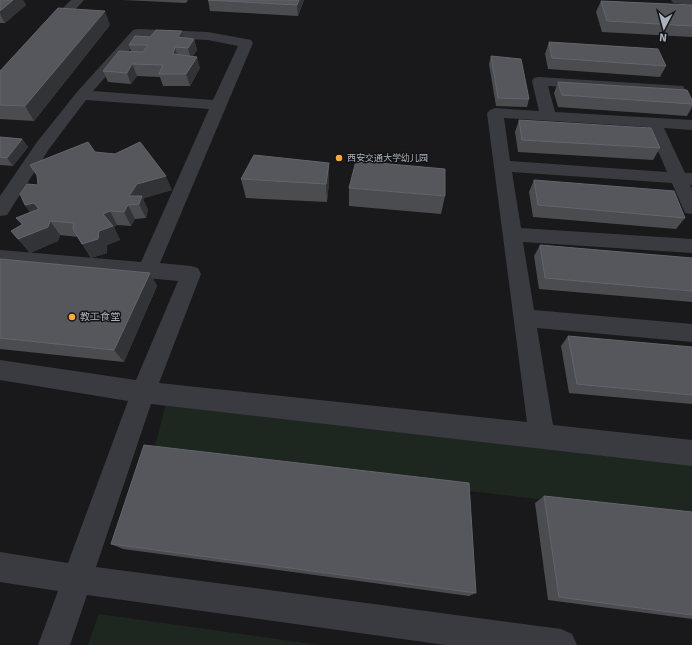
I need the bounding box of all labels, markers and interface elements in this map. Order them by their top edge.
north arrow [644,8,684,48]
text: N [659,31,667,44]
marker: 西安交通大学幼儿园 [334,153,344,163]
place label: 西安交通大学幼儿园 [347,153,428,164]
place label: 教工食堂 [80,311,120,323]
marker: 教工食堂 [67,312,77,322]

